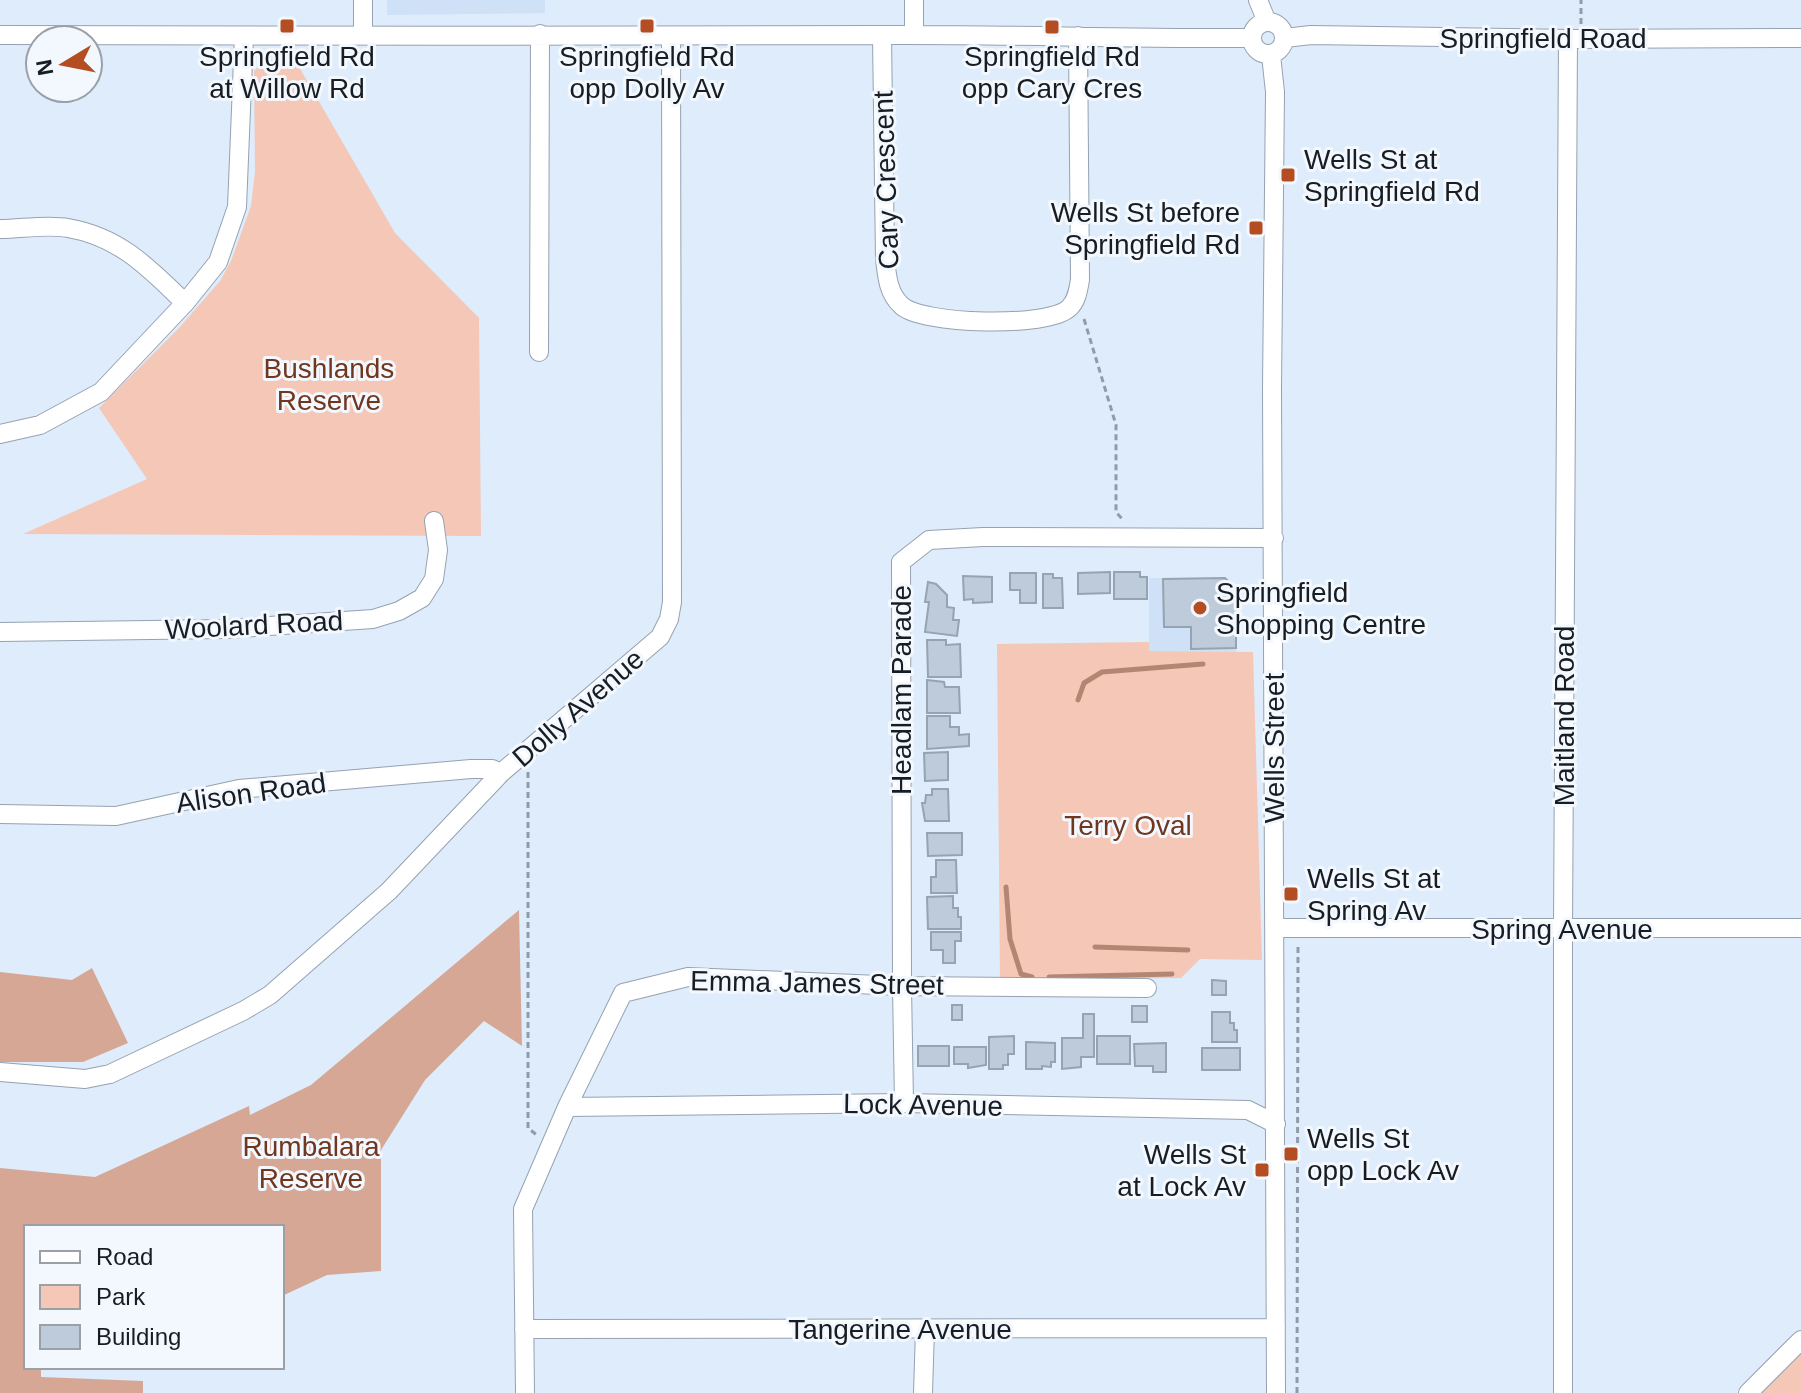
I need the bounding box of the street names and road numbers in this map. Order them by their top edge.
street label: Springfield Road [1439,23,1647,54]
street label: Cary Crescent [867,90,905,270]
street label: Headlam Parade [886,585,917,795]
street label: Woolard Road [164,605,344,645]
street label: Maitland Road [1549,626,1580,806]
street label: Dolly Avenue [506,643,650,773]
street label: Wells Street [1259,673,1290,823]
street label: Alison Road [174,767,328,819]
street label: Spring Avenue [1471,914,1653,945]
street label: Emma James Street [690,965,944,1001]
street label: Lock Avenue [843,1088,1003,1122]
street label: Tangerine Avenue [788,1314,1012,1345]

